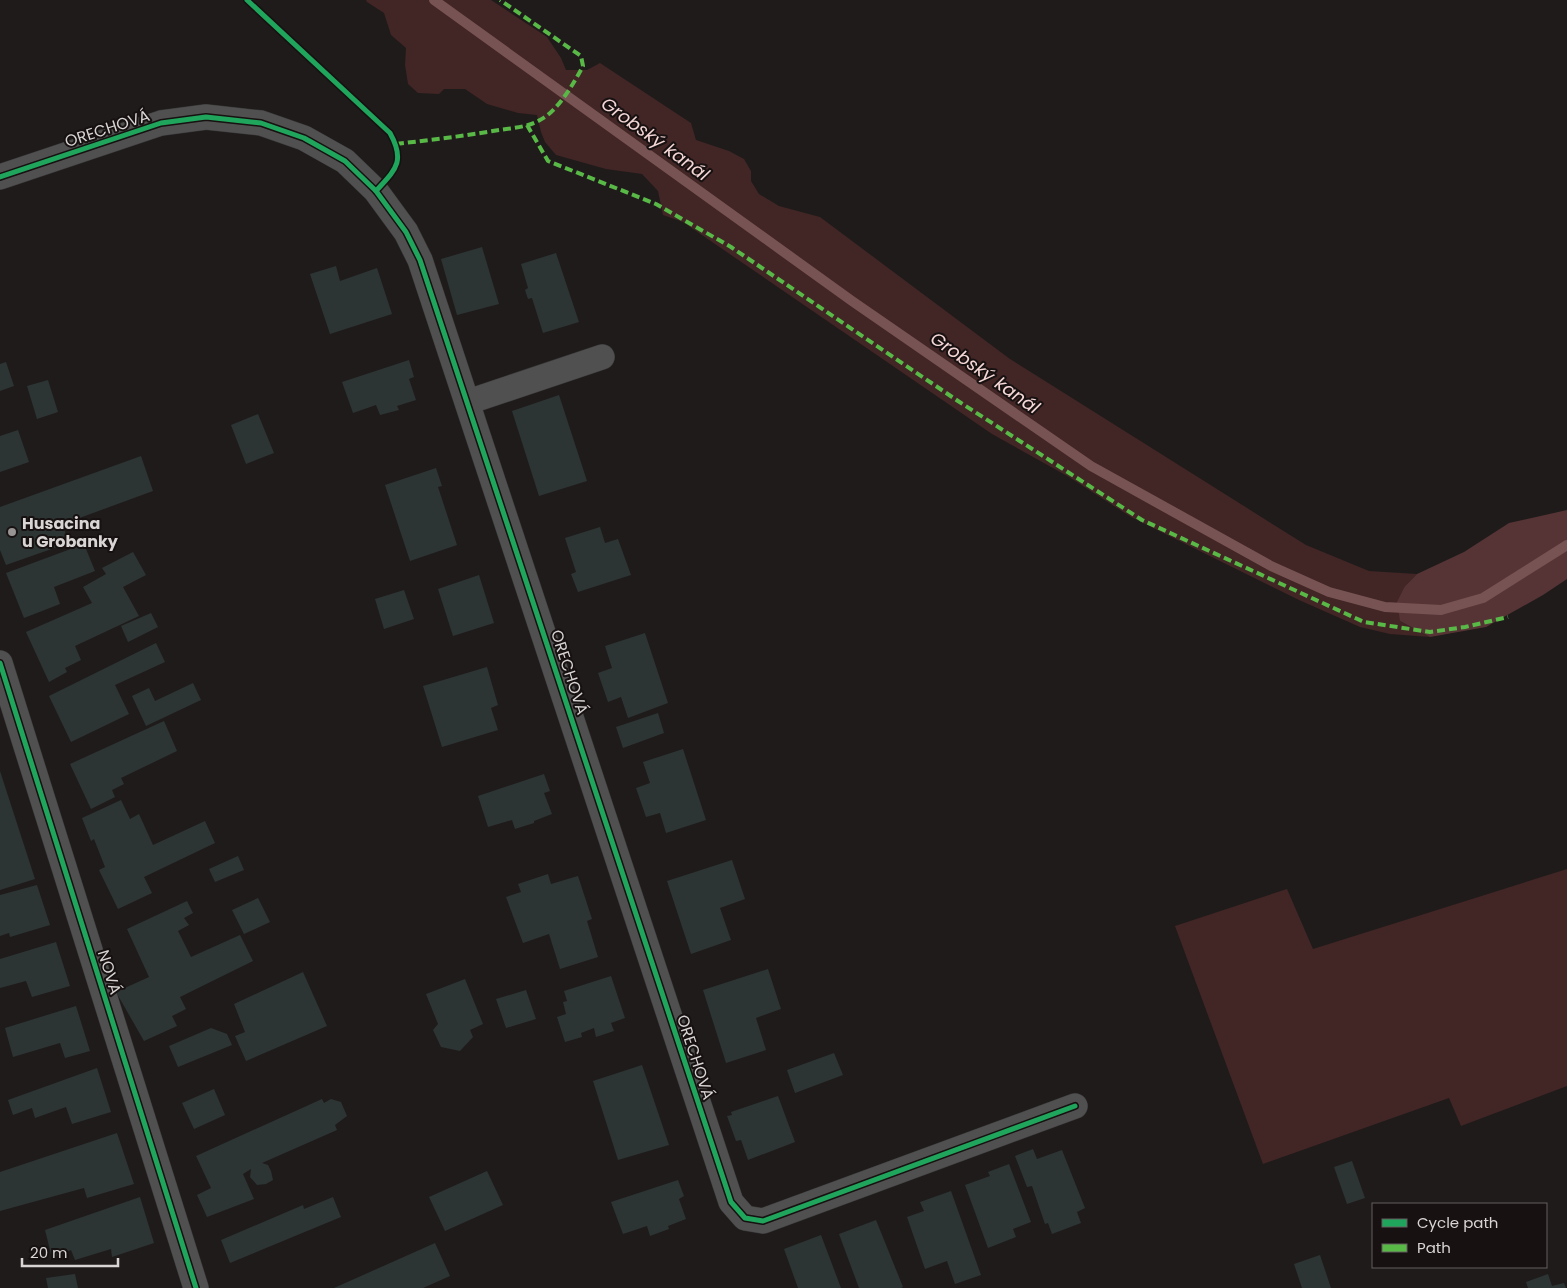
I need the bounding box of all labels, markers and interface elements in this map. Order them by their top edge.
water label: Grobský kanál [596,91,715,187]
street label: ORECHOVÁ [62,104,153,153]
water label: Grobský kanál [926,326,1045,420]
place label: Husacina u Grobanky [22,512,119,553]
marker: Husacina u Grobanky [6,526,18,538]
street label: ORECHOVÁ [545,627,594,718]
street label: NOVÁ [92,947,127,997]
street label: ORECHOVÁ [671,1012,720,1103]
legend [1372,1203,1547,1268]
text: Cycle path [1417,1212,1498,1233]
scale bar [22,1236,119,1268]
text: Path [1417,1237,1451,1258]
text: 20 m [30,1242,68,1263]

